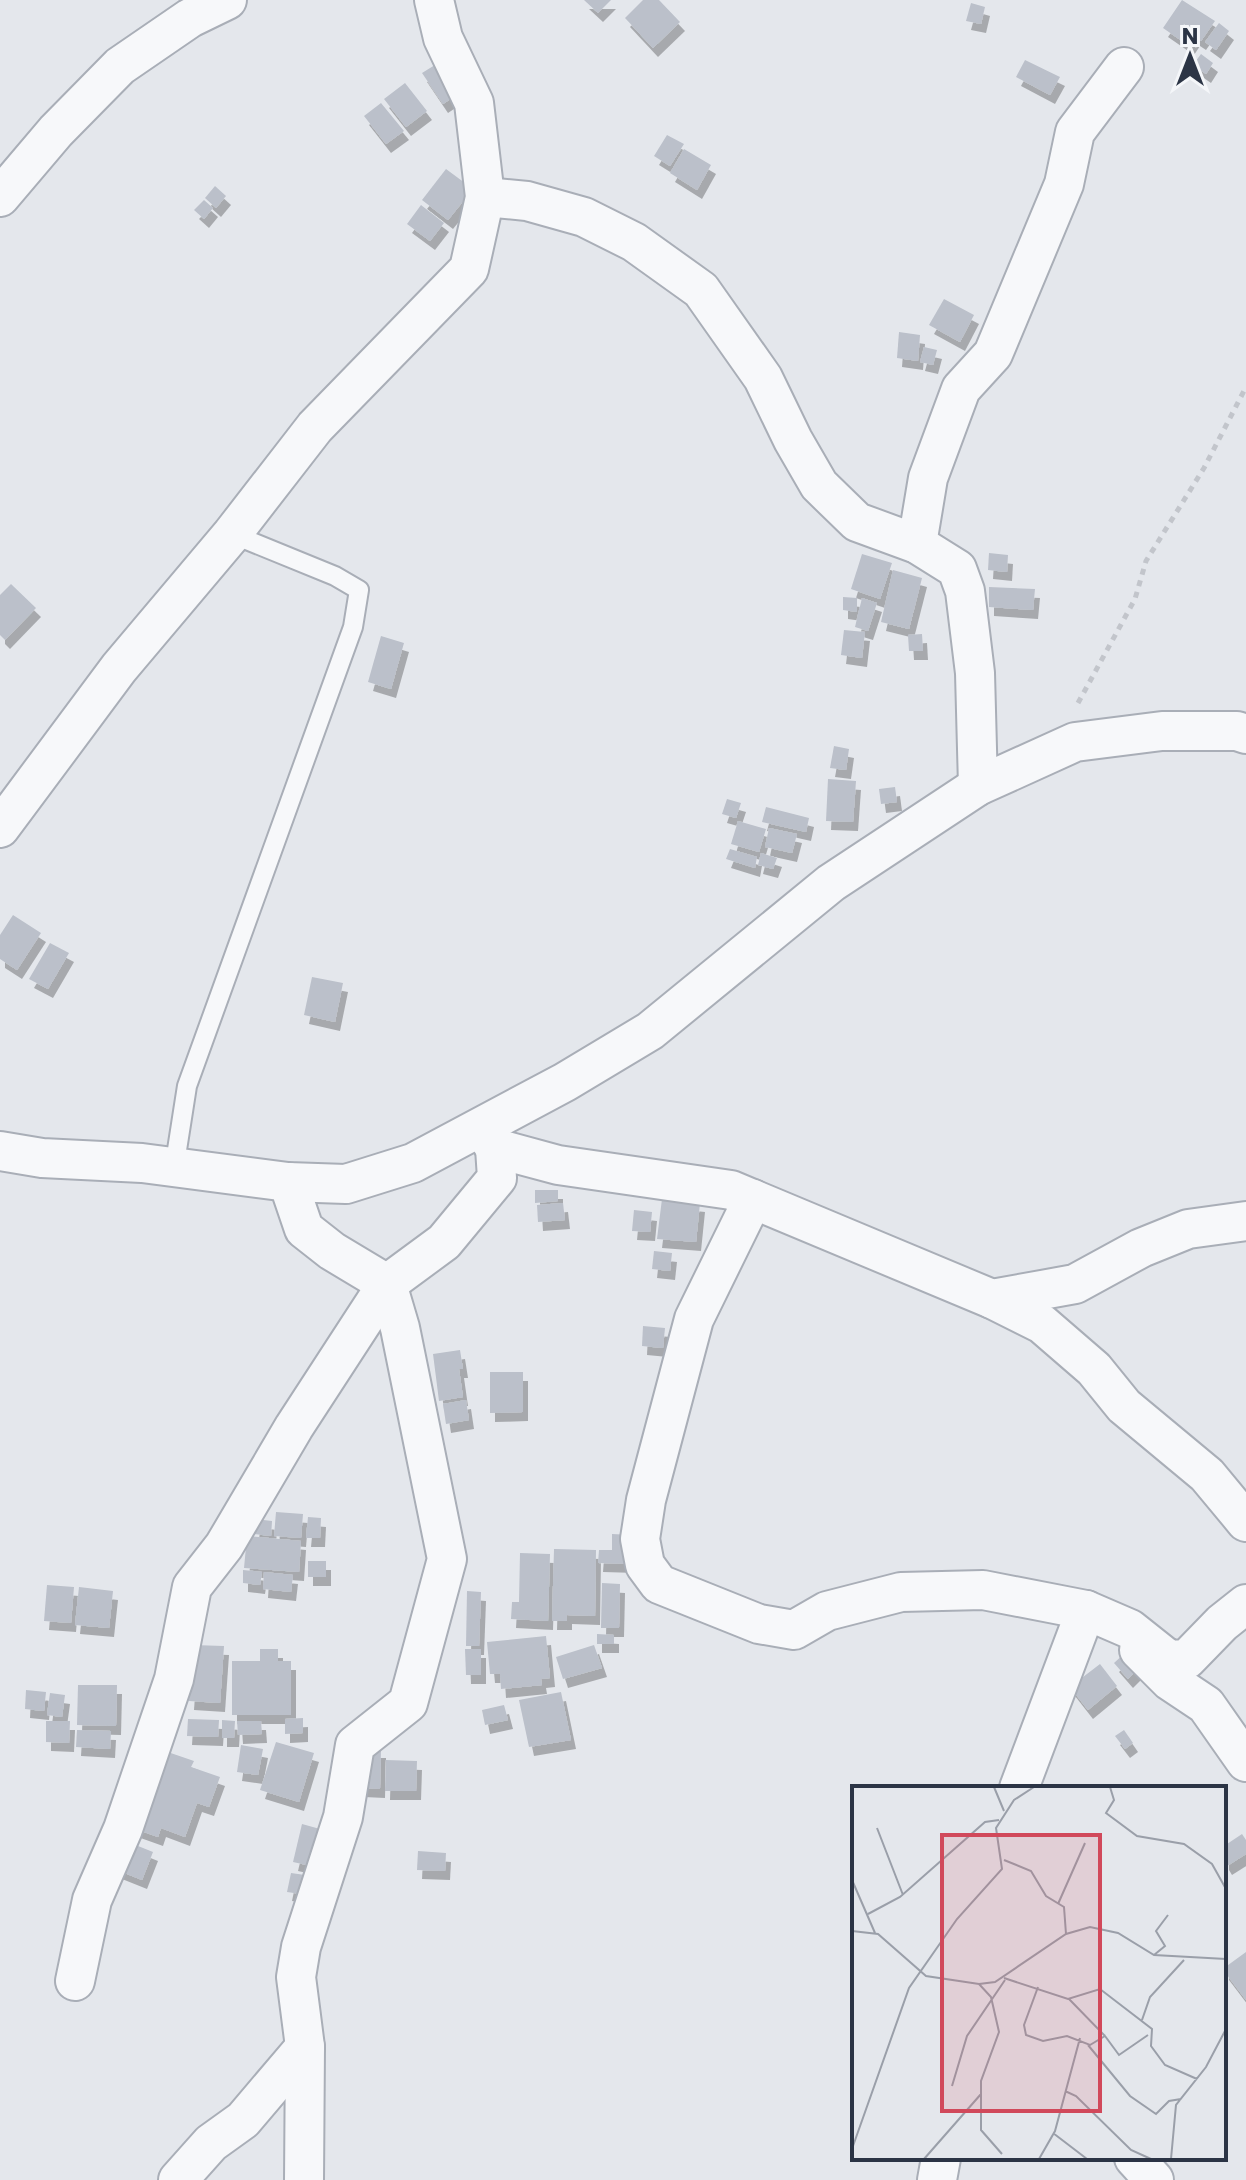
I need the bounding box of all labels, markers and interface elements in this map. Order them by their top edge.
north arrow [1150,16,1230,96]
text: N [1182,21,1198,52]
inset map [852,1786,1226,2160]

